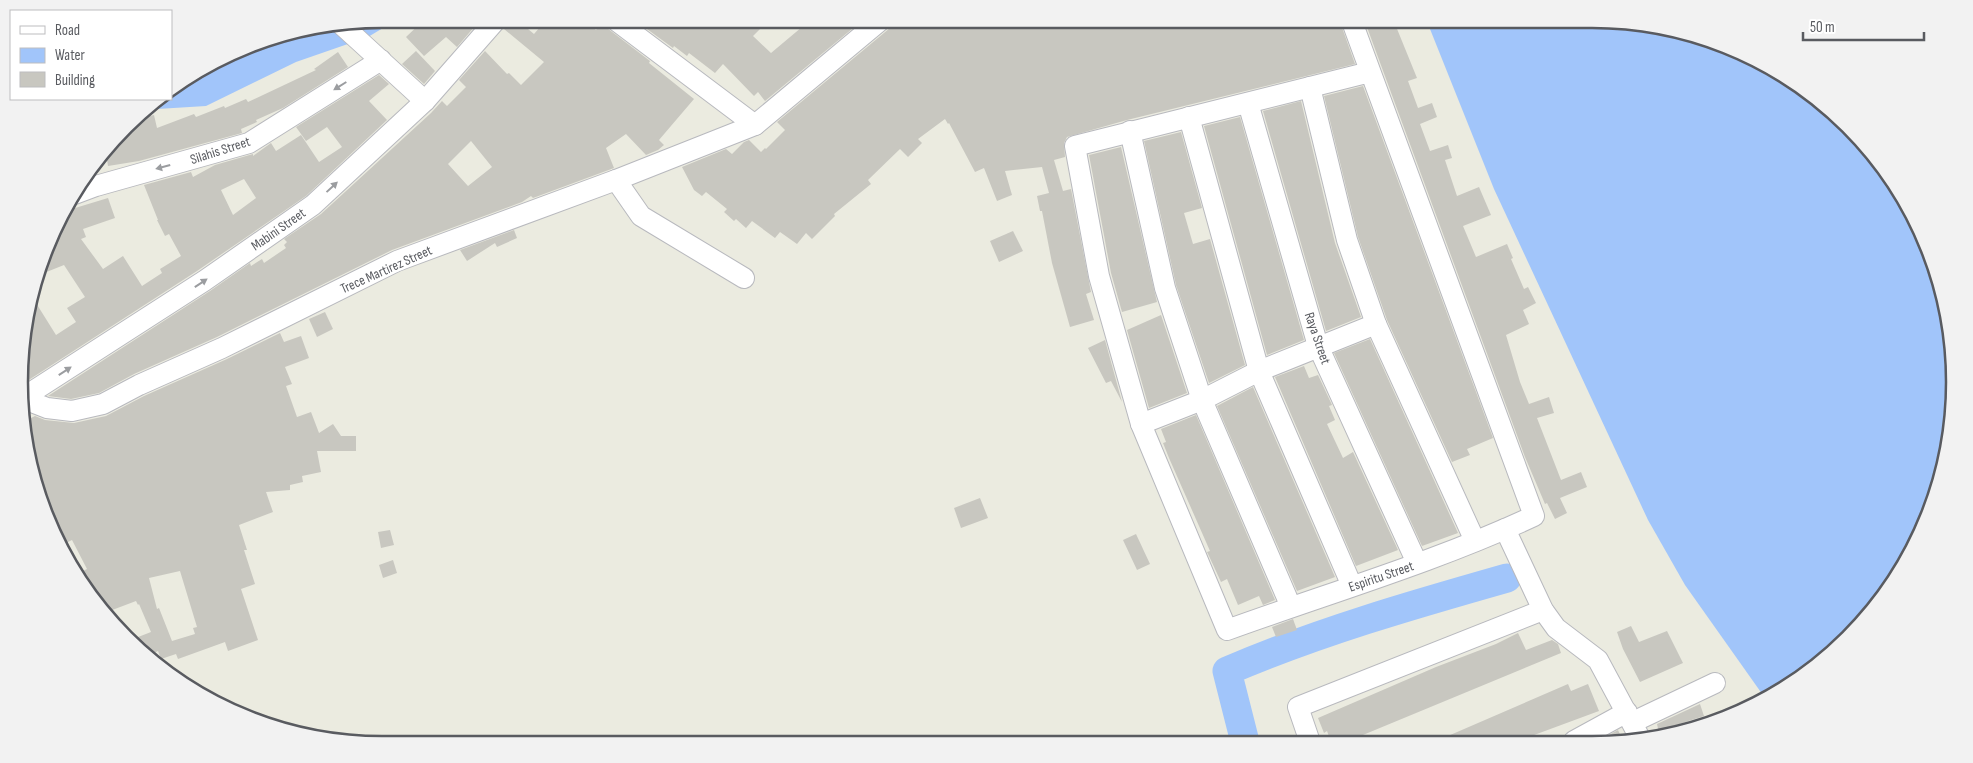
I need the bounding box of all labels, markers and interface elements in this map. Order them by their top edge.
legend [10,10,172,100]
scale bar [1803,10,1924,42]
text: 50 m [1810,18,1835,37]
text: Road [55,21,80,40]
text: Water [55,46,86,65]
text: Building [55,71,95,90]
one-way arrow [334,81,347,90]
street label: Silahis Street [188,133,252,168]
one-way arrow [155,164,170,172]
one-way arrow [326,181,338,193]
street label: Mabini Street [248,205,309,254]
street label: Trece Martirez Street [338,242,435,297]
one-way arrow [195,278,208,287]
street label: Raya Street [1301,310,1334,366]
one-way arrow [58,366,72,376]
street label: Espiritu Street [1346,557,1416,596]

